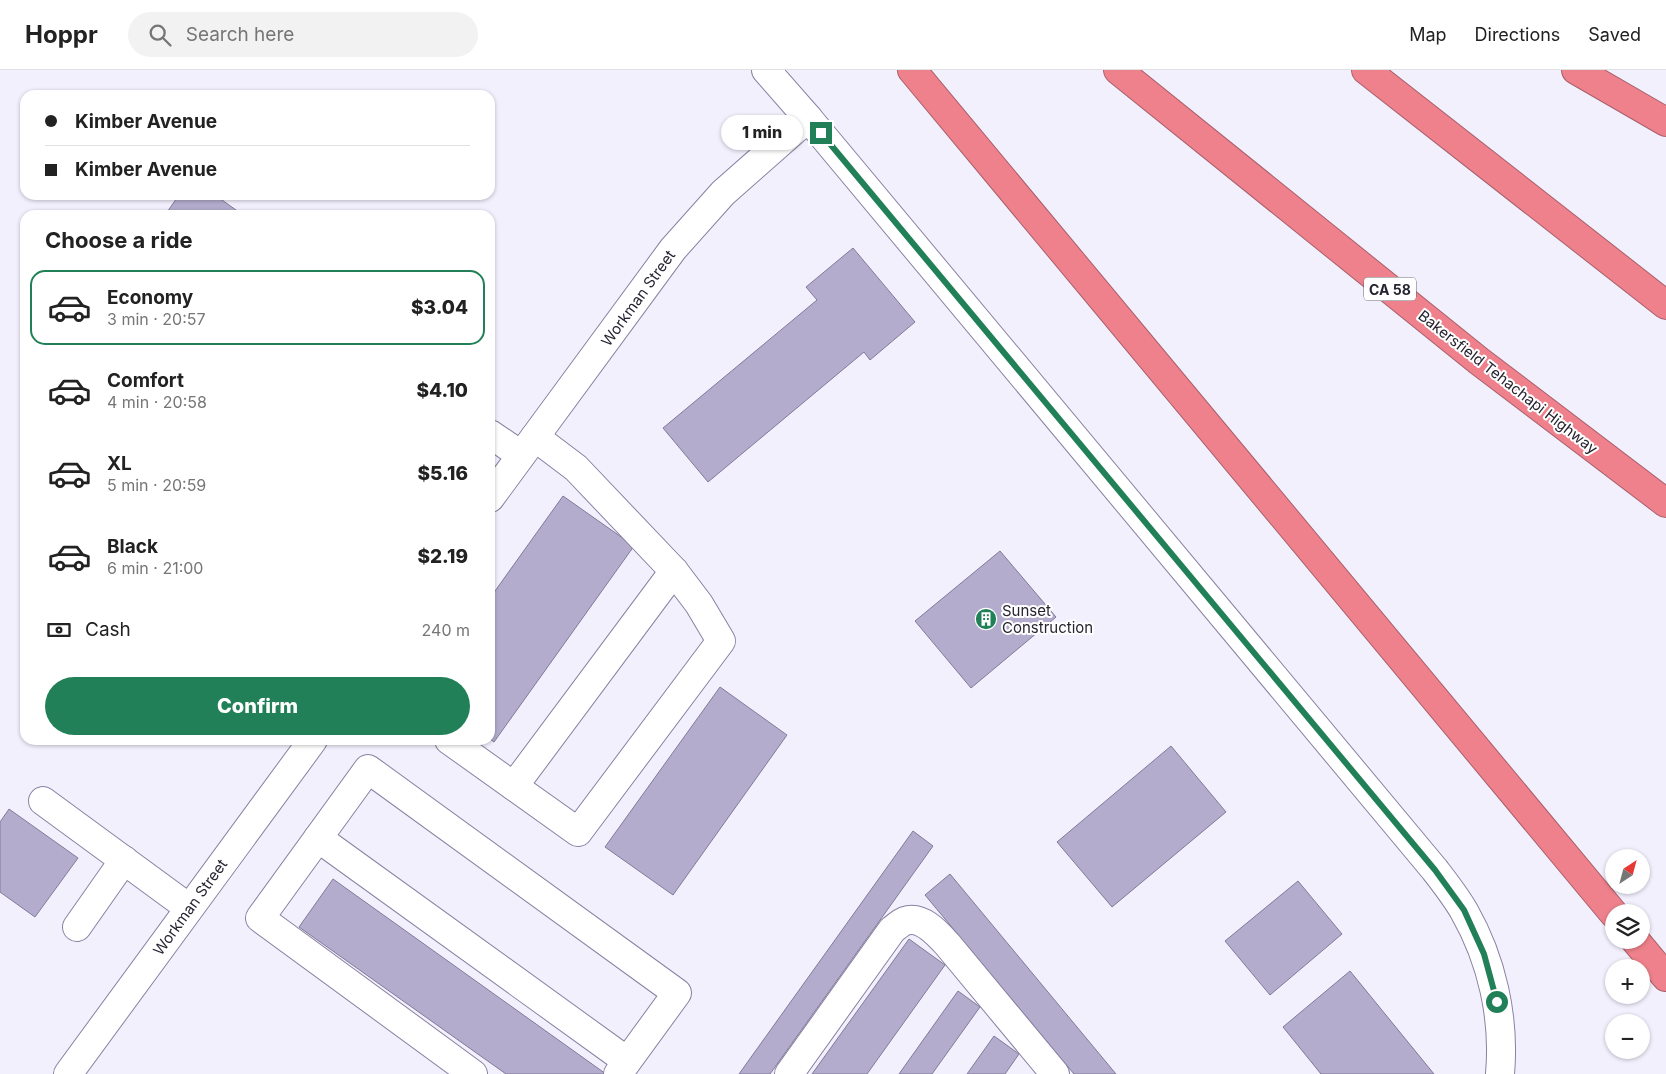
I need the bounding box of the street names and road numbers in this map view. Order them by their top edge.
street label: Workman Street [597,246,679,350]
road number: CA 58 [1364,278,1416,300]
street label: Bakersfield Tehachapi Highway [1414,306,1602,458]
street label: Workman Street [149,855,231,959]

